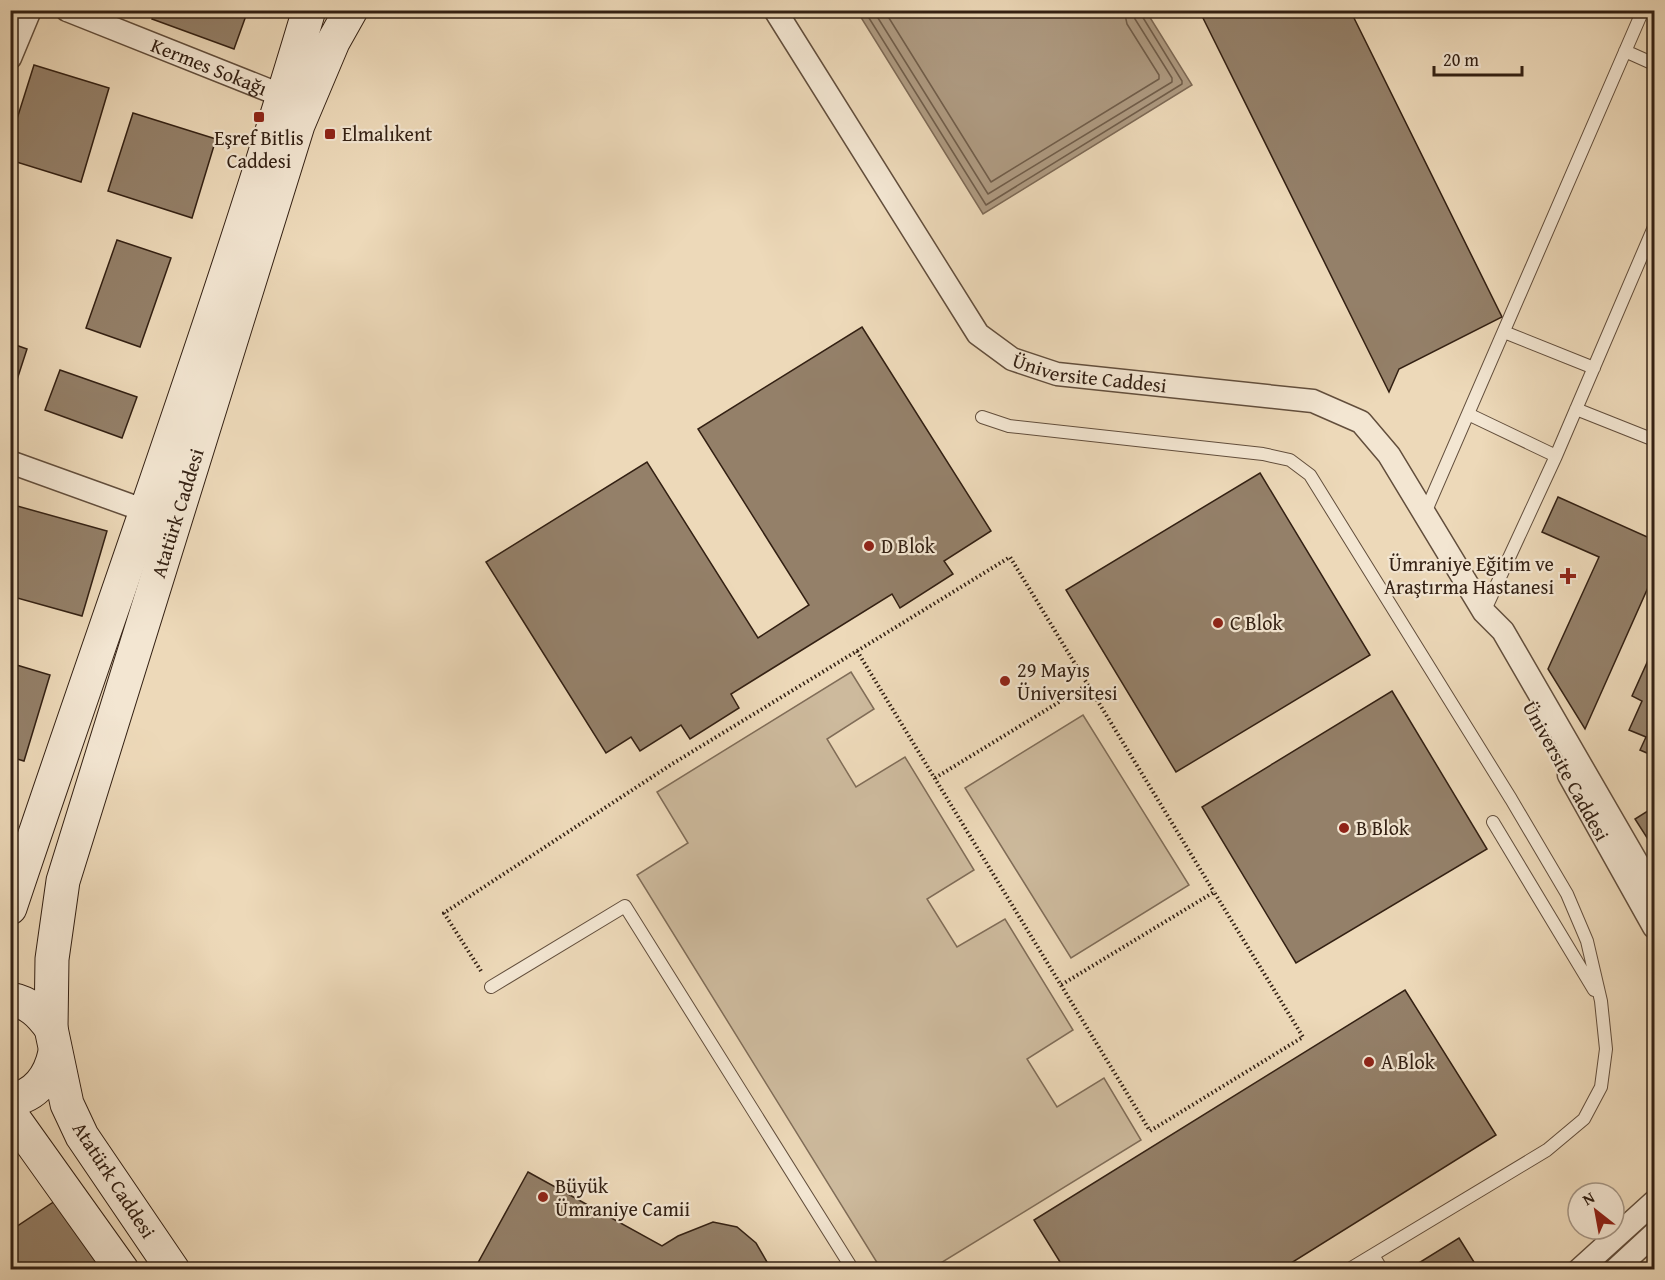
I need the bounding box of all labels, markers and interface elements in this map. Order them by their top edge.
street label: Kermes Sokağı [147,30,272,102]
scale bar [1434,39,1522,77]
text: 20 m [1443,46,1479,73]
marker: Eşref Bitlis Caddesi [252,110,266,124]
place label: Elmalıkent [342,119,432,148]
place label: Eşref Bitlis Caddesi [214,123,304,175]
marker: Elmalıkent [323,127,337,141]
street label: Üniversite Caddesi [1009,345,1169,400]
street label: Atatürk Caddesi [143,444,211,581]
place label: D Blok [881,531,936,560]
marker: D Blok [862,539,876,553]
place label: Ümraniye Eğitim ve Araştırma Hastanesi [1384,549,1554,601]
marker: Ümraniye Eğitim ve Araştırma Hastanesi [1559,567,1577,585]
place label: C Blok [1230,608,1283,637]
marker: C Blok [1211,616,1225,630]
place label: 29 Mayıs Üniversitesi [1017,655,1118,707]
marker: 29 Mayıs Üniversitesi [998,674,1012,688]
street label: Üniversite Caddesi [1516,695,1617,846]
place label: B Blok [1356,813,1410,842]
marker: B Blok [1337,821,1351,835]
place label: A Blok [1381,1047,1436,1076]
marker: A Blok [1362,1055,1376,1069]
street label: Atatürk Caddesi [66,1116,163,1244]
place label: Büyük Ümraniye Camii [555,1171,690,1223]
north arrow [1566,1181,1626,1241]
text: N [1578,1185,1599,1211]
marker: Büyük Ümraniye Camii [536,1190,550,1204]

